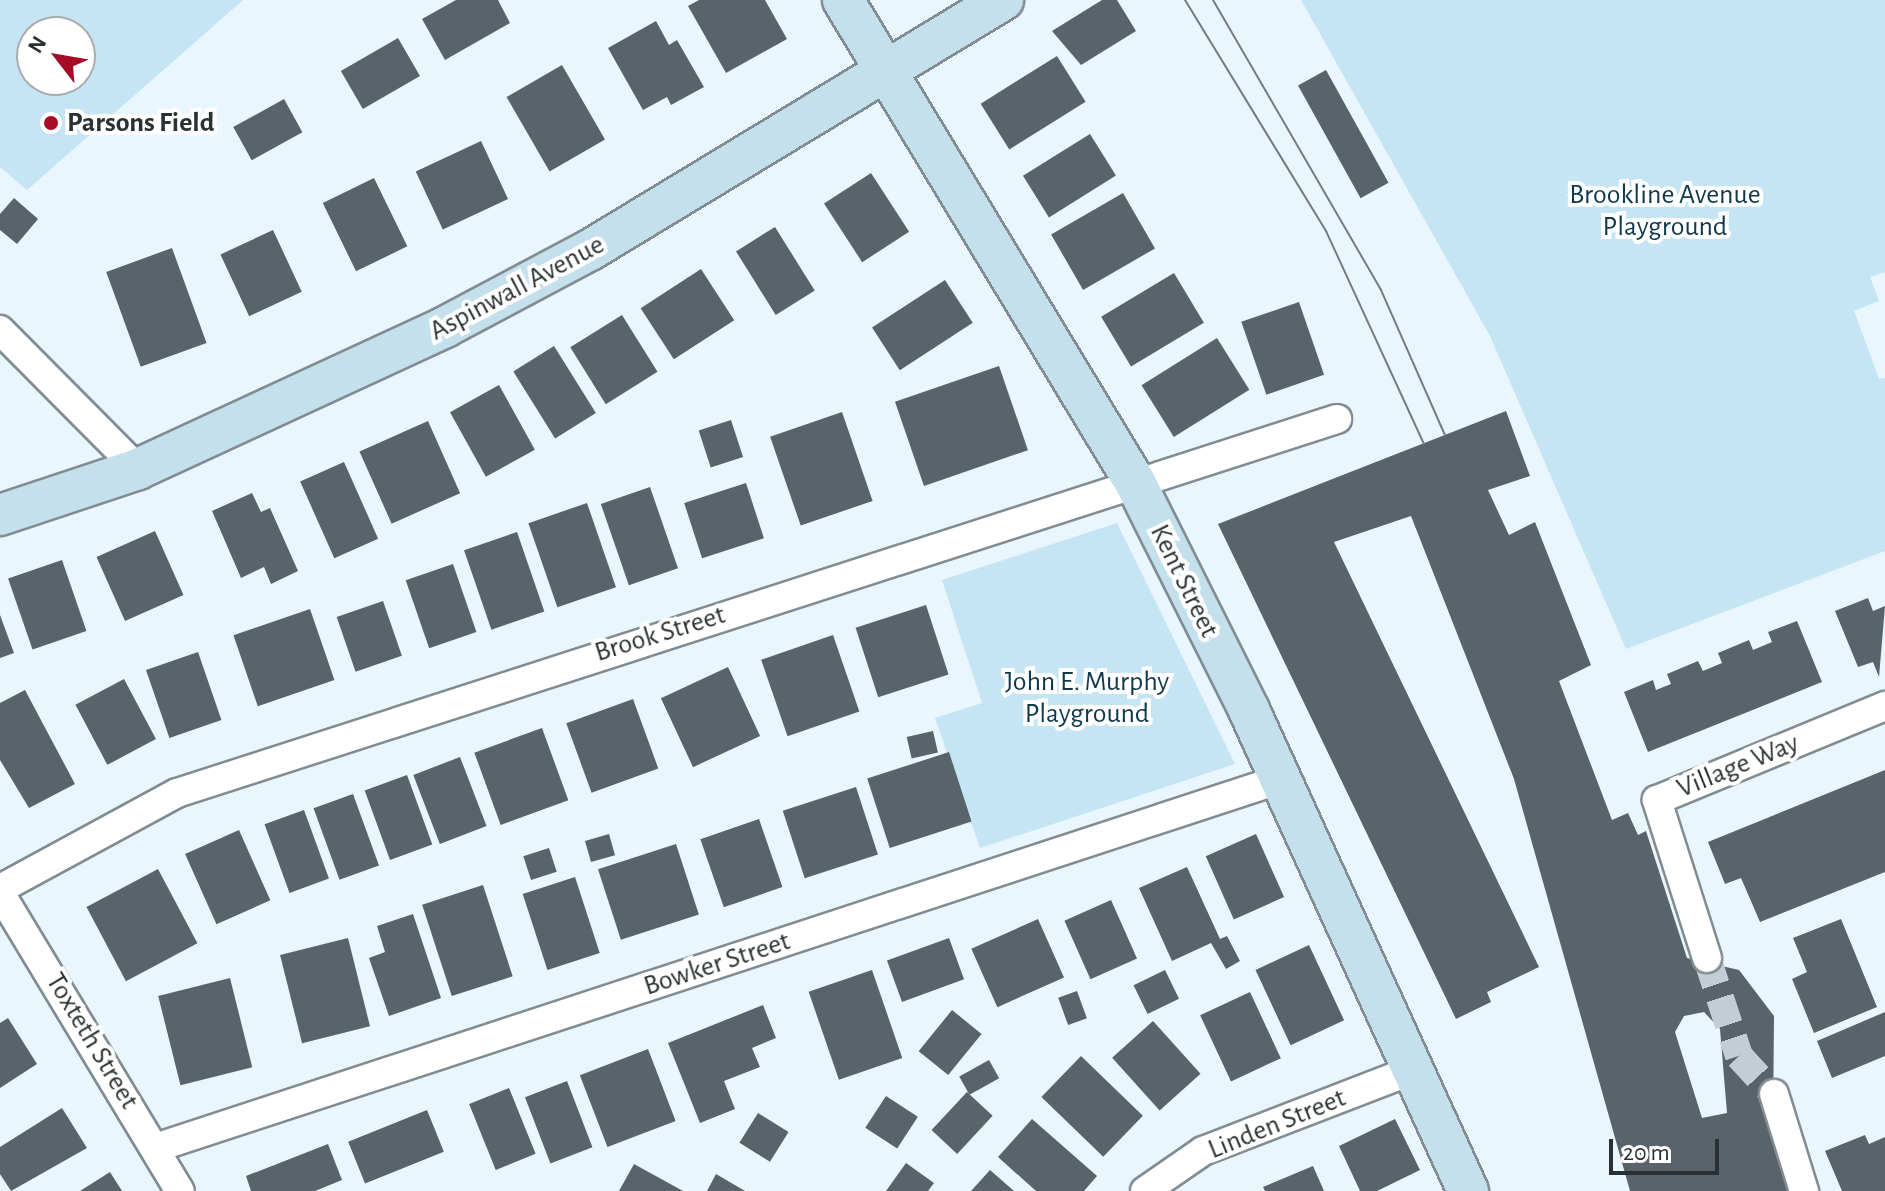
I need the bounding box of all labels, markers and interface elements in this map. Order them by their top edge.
north arrow [16,16,96,96]
text: N [24,32,51,57]
place label: Parsons Field [67,106,214,140]
marker: Parsons Field [42,114,60,132]
park label: Brookline Avenue Playground [1569,178,1761,244]
street label: Aspinwall Avenue [424,228,610,348]
street label: Kent Street [1142,519,1226,643]
street label: Brook Street [591,598,729,670]
park label: John E. Murphy Playground [1005,665,1169,731]
street label: Village Way [1672,726,1804,806]
street label: Bowker Street [640,925,794,1003]
street label: Toxteth Street [38,967,146,1115]
street label: Linden Street [1203,1081,1351,1167]
scale bar [1613,1123,1723,1173]
text: 20 m [1623,1141,1670,1165]

